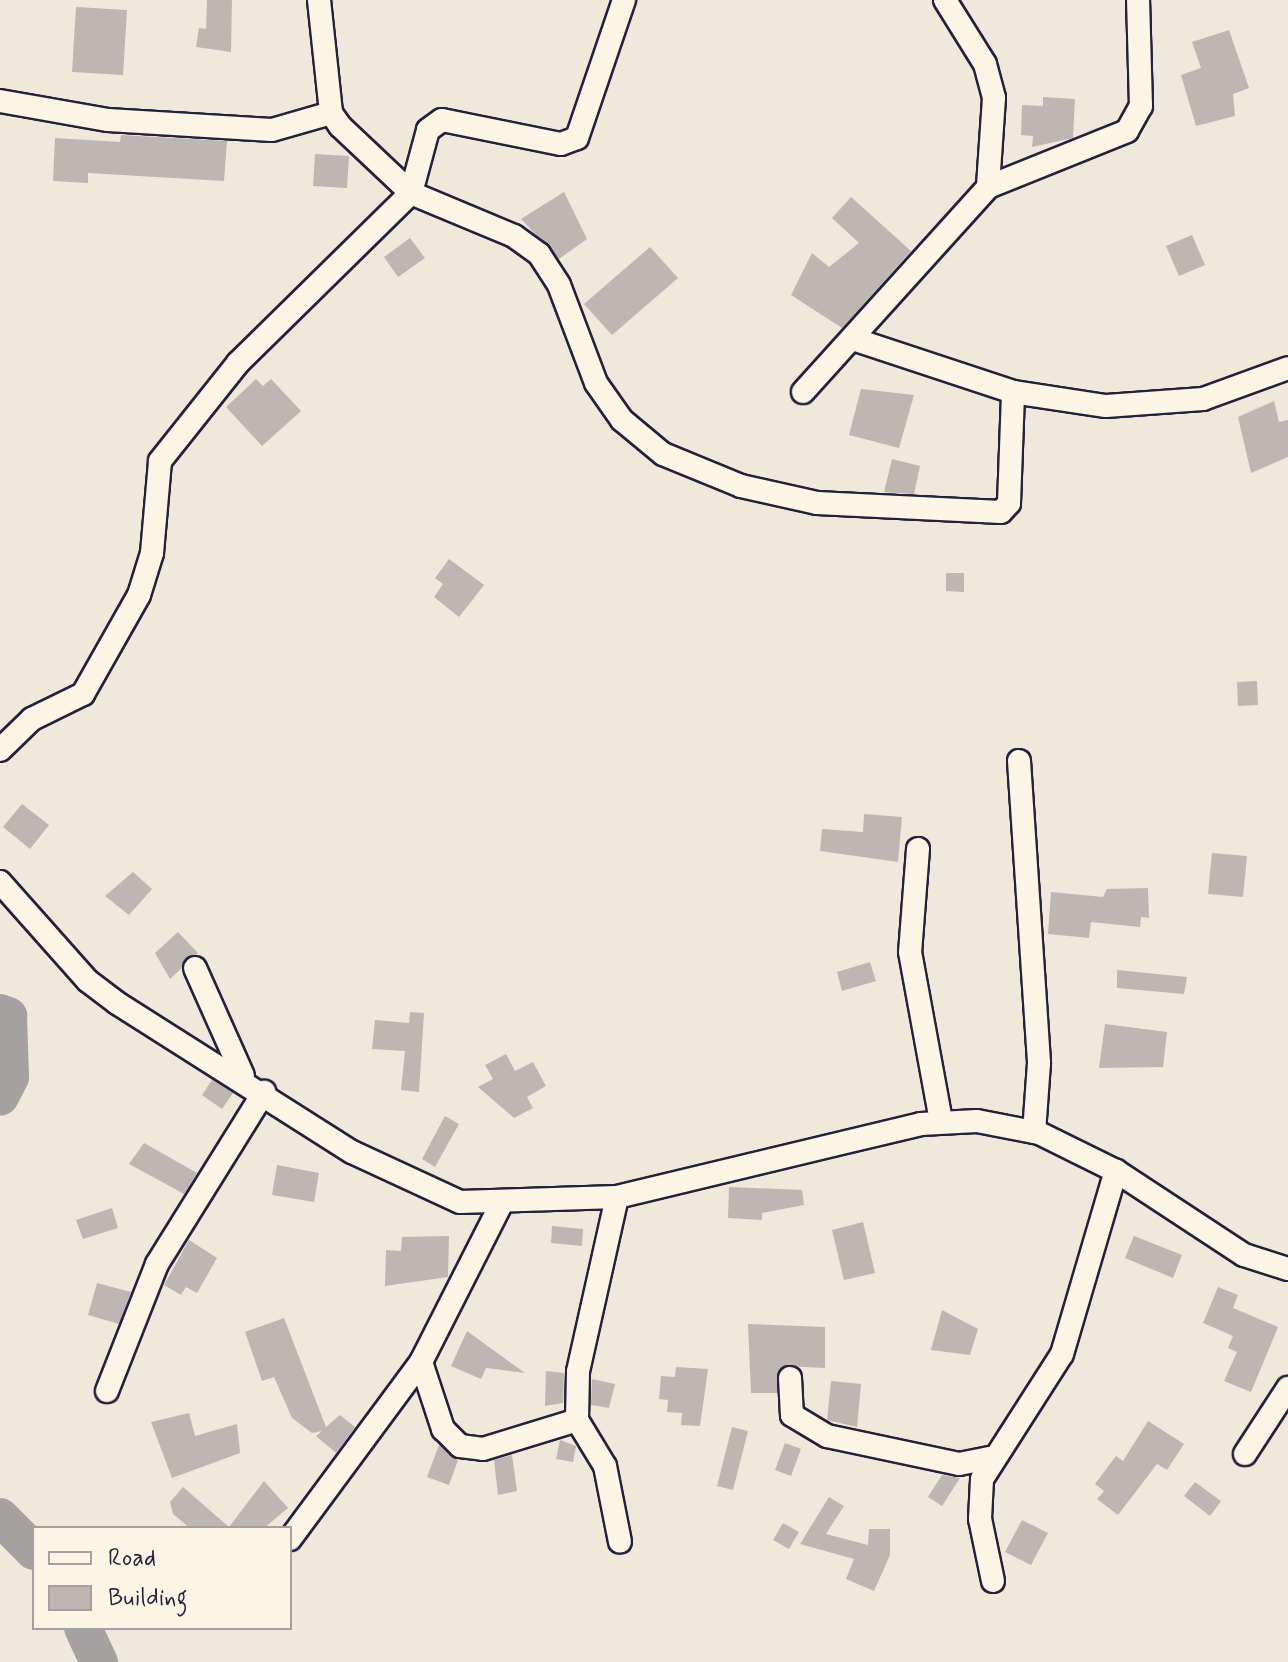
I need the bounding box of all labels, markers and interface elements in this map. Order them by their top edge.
legend [32,1526,292,1630]
text: Road [108,1543,156,1574]
text: Building [108,1583,188,1614]

